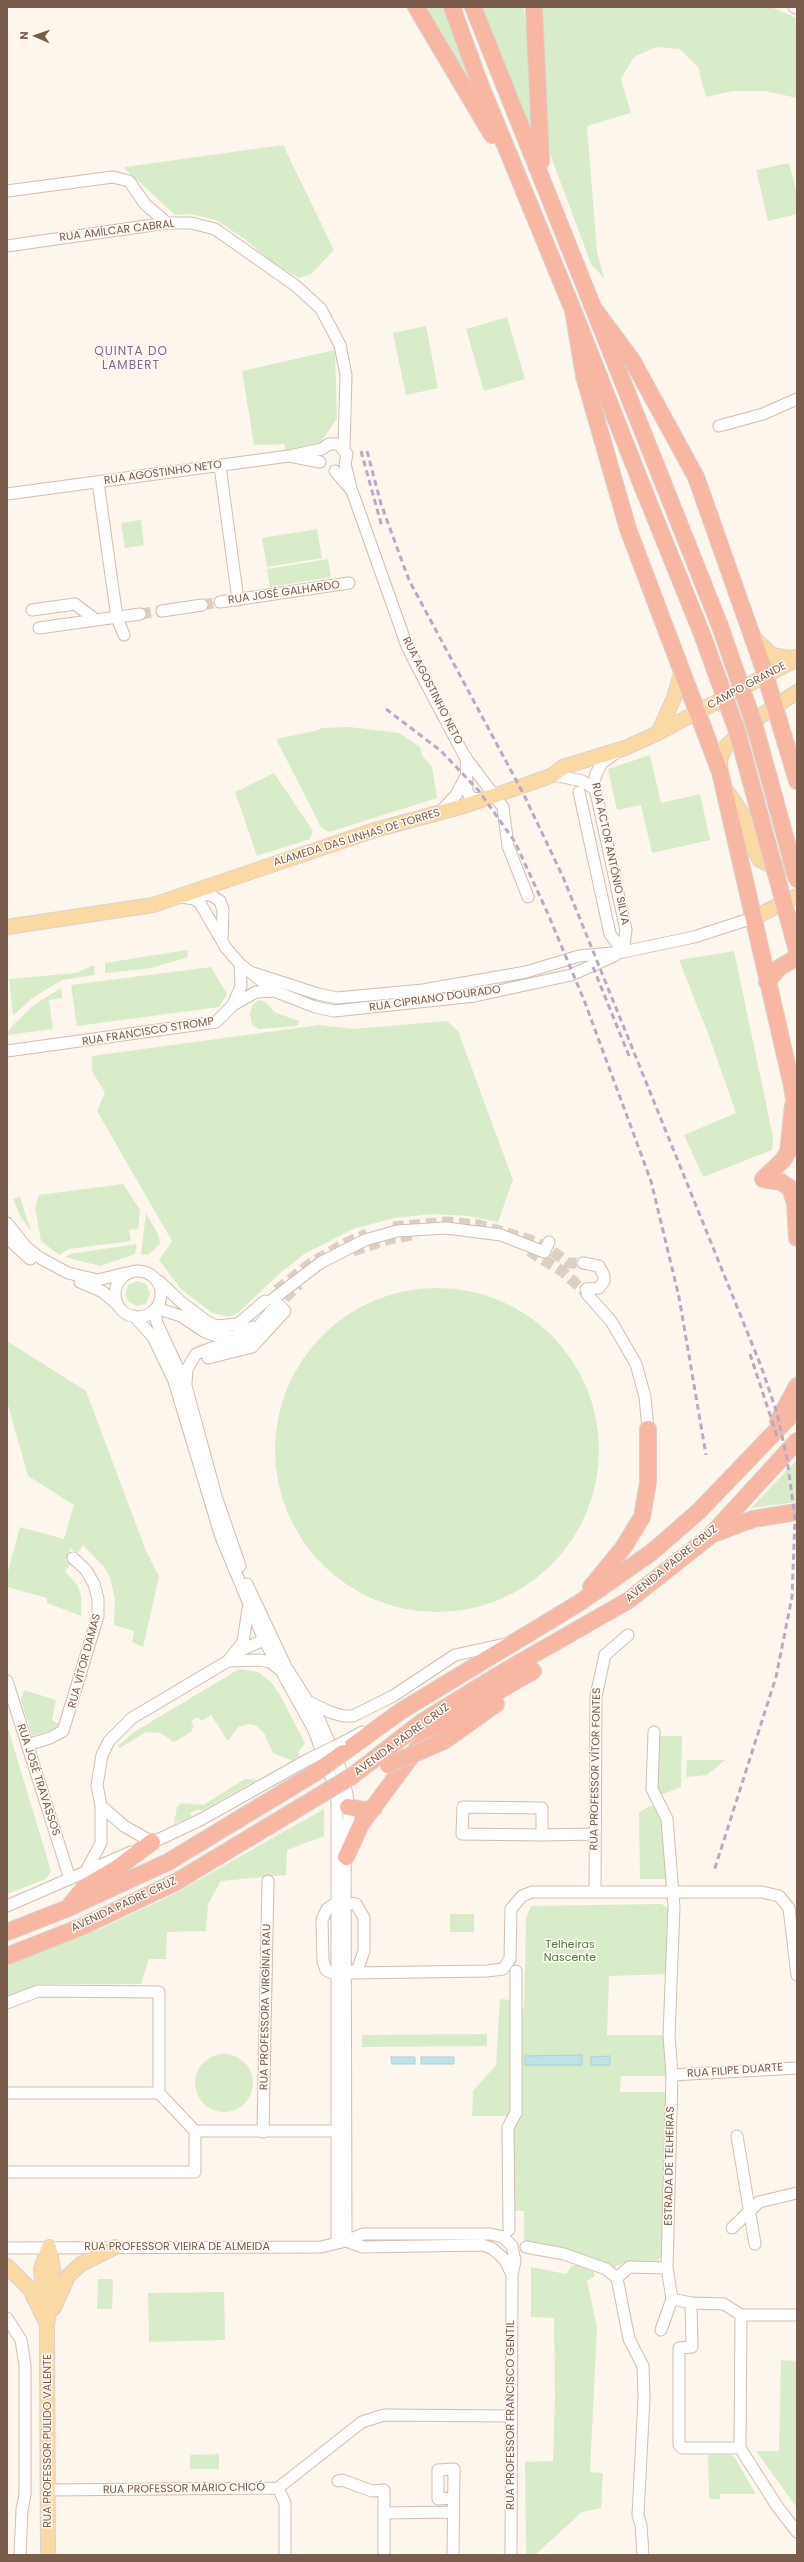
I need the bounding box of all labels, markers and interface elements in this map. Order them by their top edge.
north arrow [16,16,56,56]
text: N [16,31,32,40]
street label: RUA AMÍLCAR CABRAL [59,217,175,245]
district label: QUINTA DO LAMBERT [94,345,168,373]
street label: RUA AGOSTINHO NETO [103,458,223,488]
street label: RUA JOSÉ GALHARDO [227,579,341,607]
street label: RUA AGOSTINHO NETO [399,635,465,747]
street label: CAMPO GRANDE [705,660,789,712]
street label: RUA ACTOR ANTÓNIO SILVA [588,782,632,926]
street label: ALAMEDA DAS LINHAS DE TORRES [272,806,442,870]
street label: RUA CIPRIANO DOURADO [368,983,502,1015]
street label: RUA FRANCISCO STROMP [81,1015,215,1049]
street label: AVENIDA PADRE CRUZ [623,1523,721,1605]
street label: RUA VÍTOR DAMAS [66,1612,104,1710]
street label: RUA PROFESSOR VÍTOR FONTES [588,1687,604,1851]
street label: AVENIDA PADRE CRUZ [352,1701,452,1779]
street label: RUA JOSÉ TRAVASSOS [14,1722,62,1838]
street label: AVENIDA PADRE CRUZ [69,1875,179,1935]
street label: RUA PROFESSORA VIRGÍNIA RAU [258,1924,274,2090]
park label: Telheiras Nascente [544,1938,596,1964]
street label: RUA FILIPE DUARTE [687,2061,783,2081]
street label: ESTRADA DE TELHEIRAS [662,2106,678,2226]
street label: RUA PROFESSOR VIEIRA DE ALMEIDA [84,2240,270,2254]
street label: RUA PROFESSOR FRANCISCO GENTIL [504,2321,518,2509]
street label: RUA PROFESSOR PULIDO VALENTE [41,2354,55,2528]
street label: RUA PROFESSOR MÁRIO CHICÓ [103,2481,265,2497]

